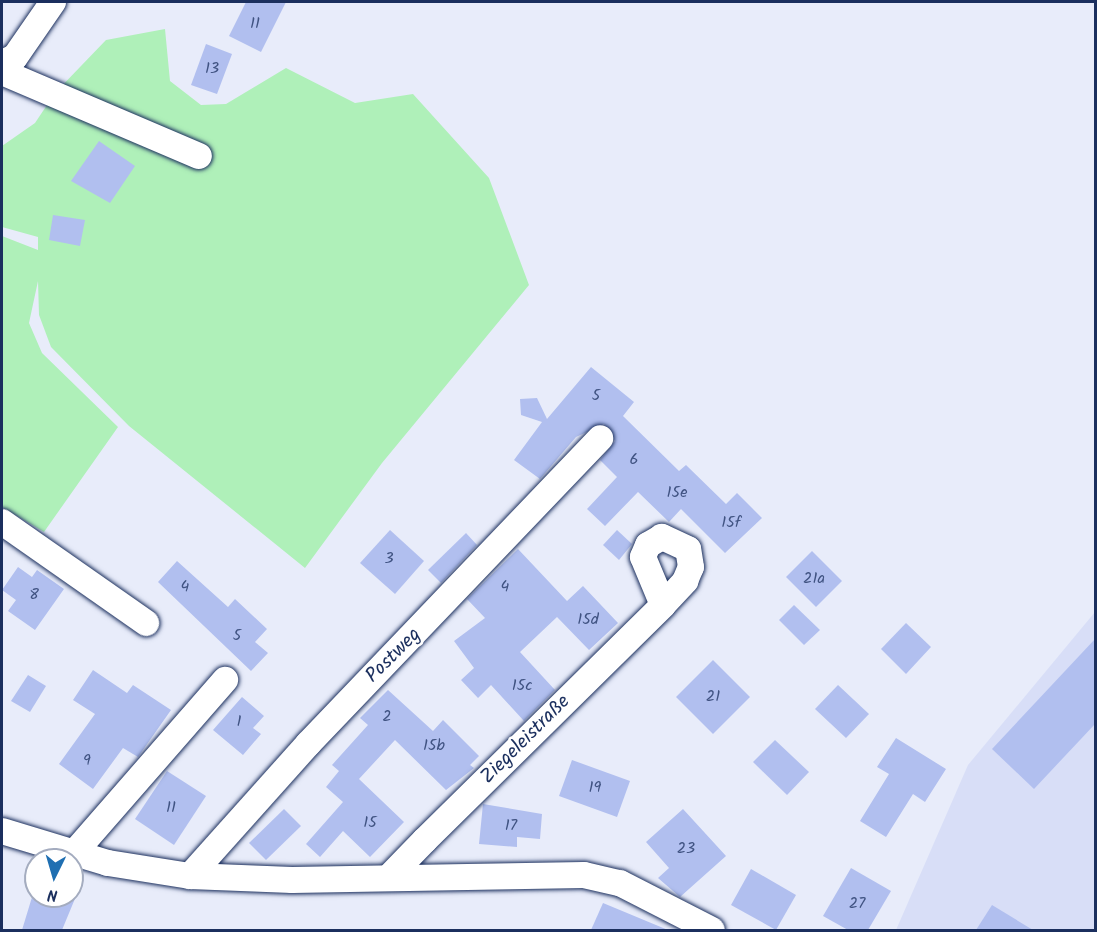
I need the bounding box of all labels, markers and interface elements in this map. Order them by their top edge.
house number: 11 [250,14,260,34]
house number: 13 [205,59,219,79]
house number: 5 [592,386,600,406]
house number: 6 [630,450,638,470]
house number: 15e [667,483,687,503]
house number: 15f [721,513,741,533]
house number: 3 [384,549,394,569]
house number: 21a [803,569,825,589]
house number: 4 [181,577,189,597]
house number: 4 [501,577,509,597]
house number: 8 [29,585,39,605]
house number: 15d [577,610,599,630]
street label: Postweg [361,623,427,689]
house number: 5 [233,626,241,646]
house number: 15c [512,676,532,696]
house number: 21 [706,687,720,707]
street label: Ziegeleistraße [476,690,576,790]
house number: 2 [382,707,392,727]
house number: 1 [236,712,242,732]
house number: 15b [423,736,445,756]
house number: 9 [83,751,91,771]
house number: 19 [589,778,601,798]
house number: 11 [166,798,176,818]
house number: 15 [363,813,377,833]
house number: 17 [505,816,517,836]
house number: 23 [677,839,695,859]
north arrow [24,848,84,908]
text: N [46,882,59,907]
house number: 27 [849,894,865,914]

